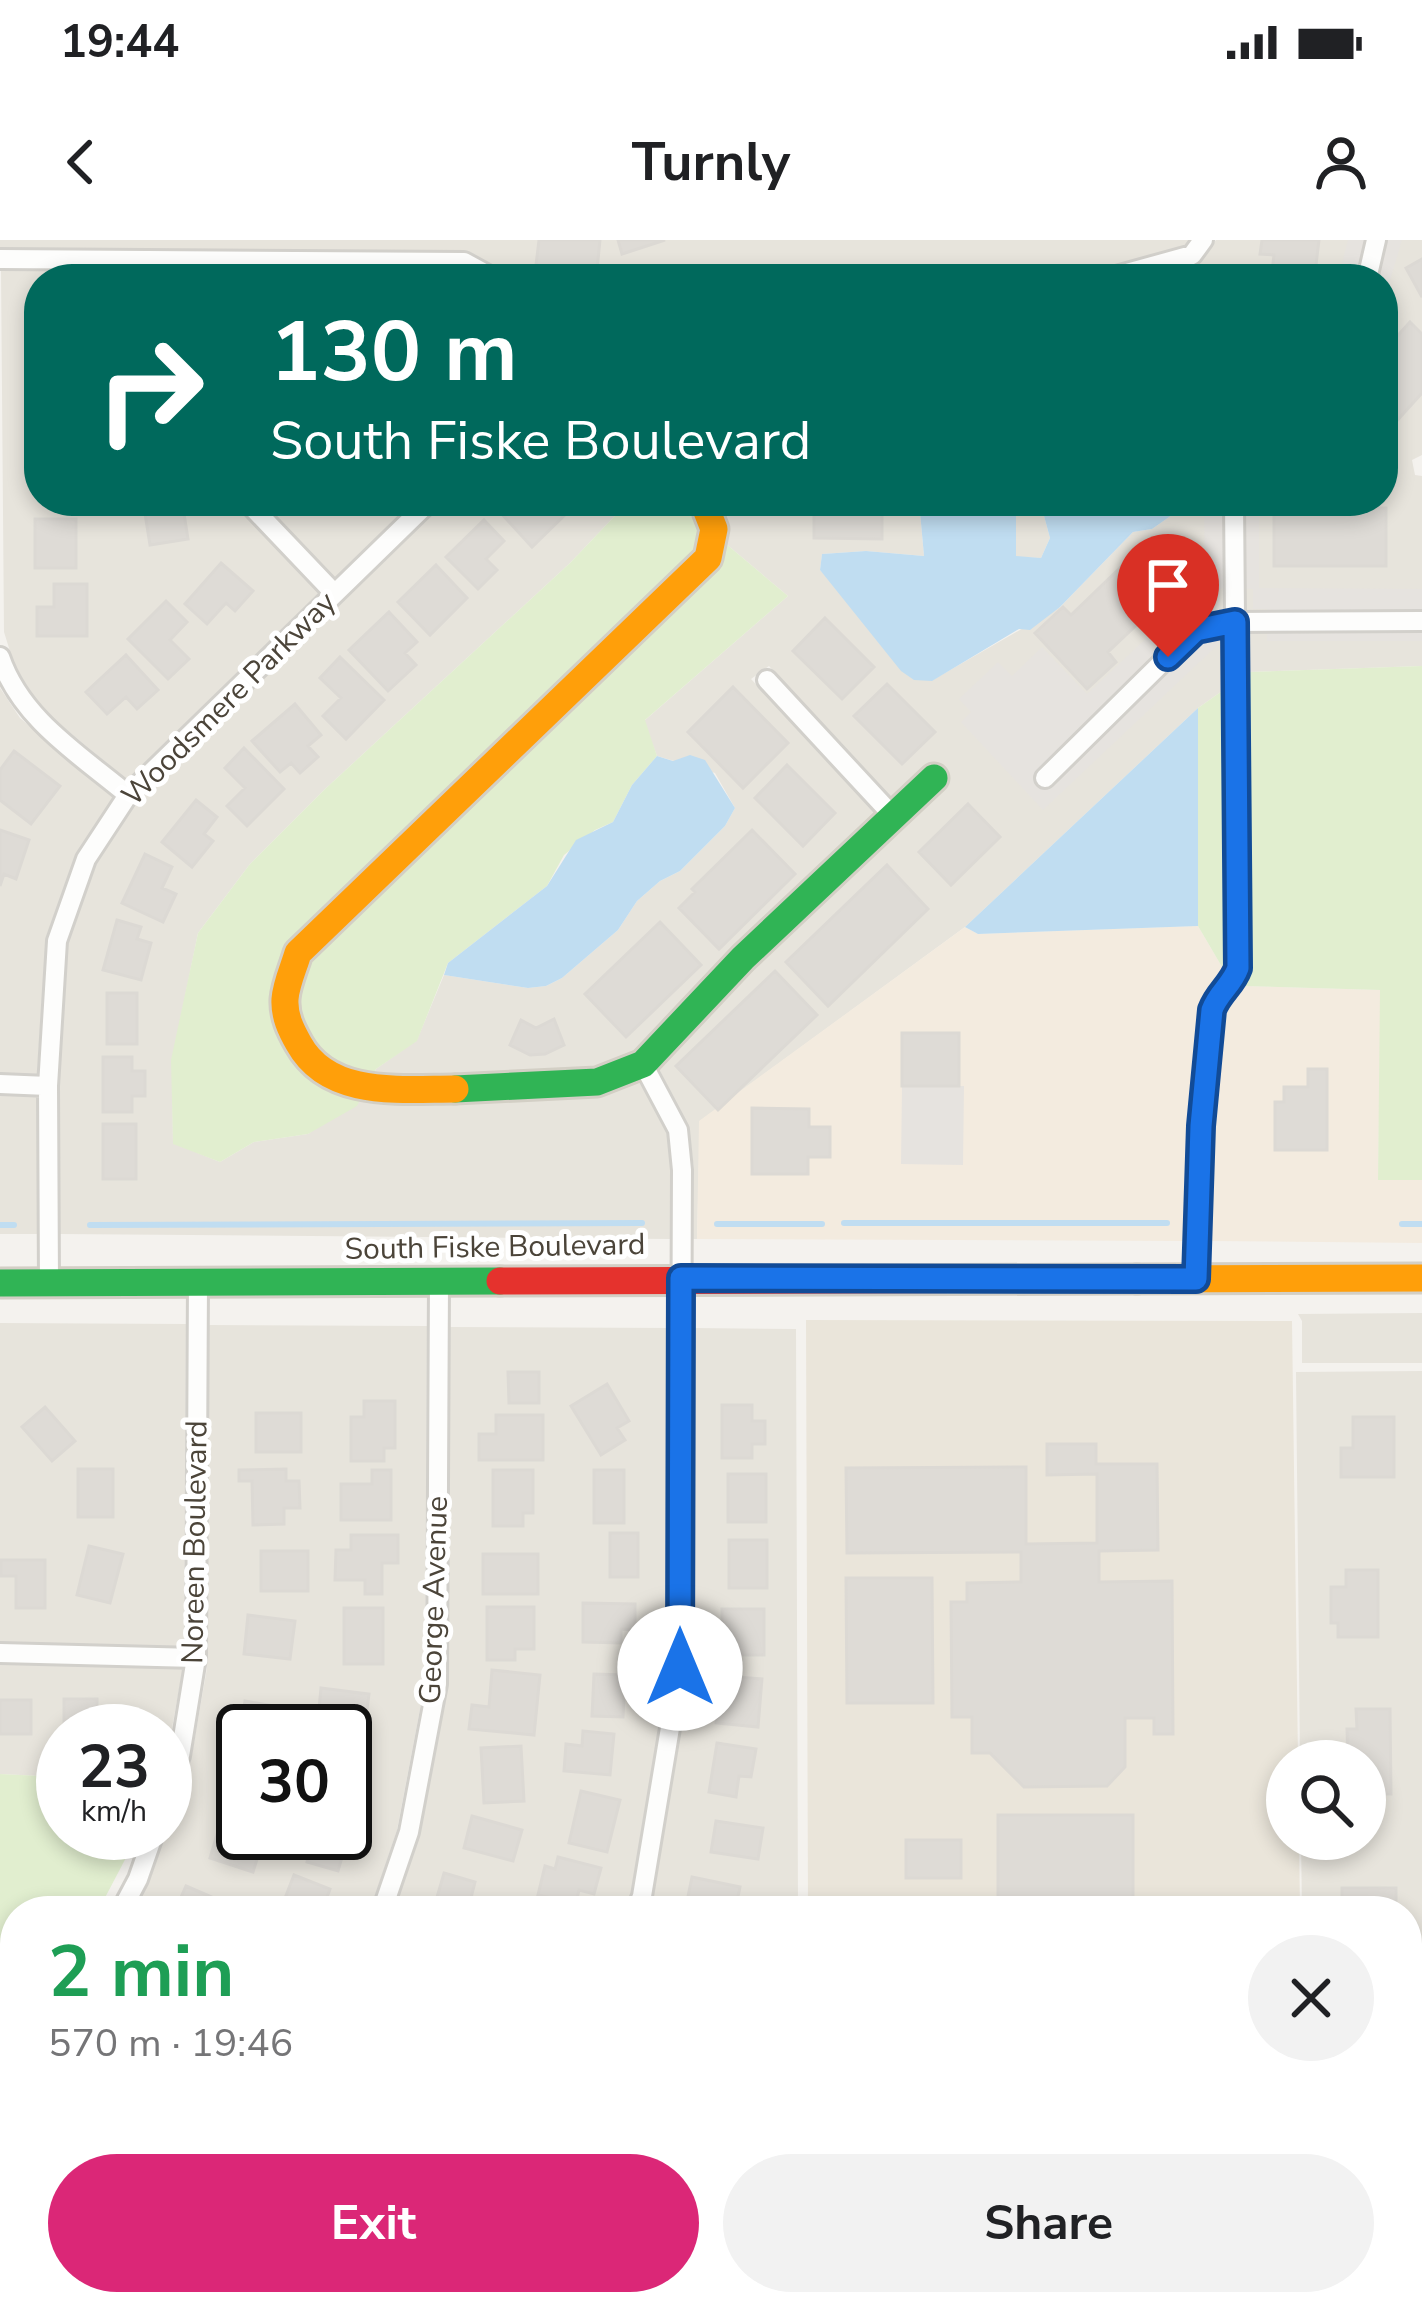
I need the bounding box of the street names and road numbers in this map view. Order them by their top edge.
street label: Woodsmere Parkway [113,582,346,815]
street label: South Fiske Boulevard [344,1224,646,1270]
street label: Noreen Boulevard [172,1420,218,1664]
street label: George Avenue [410,1495,458,1705]

